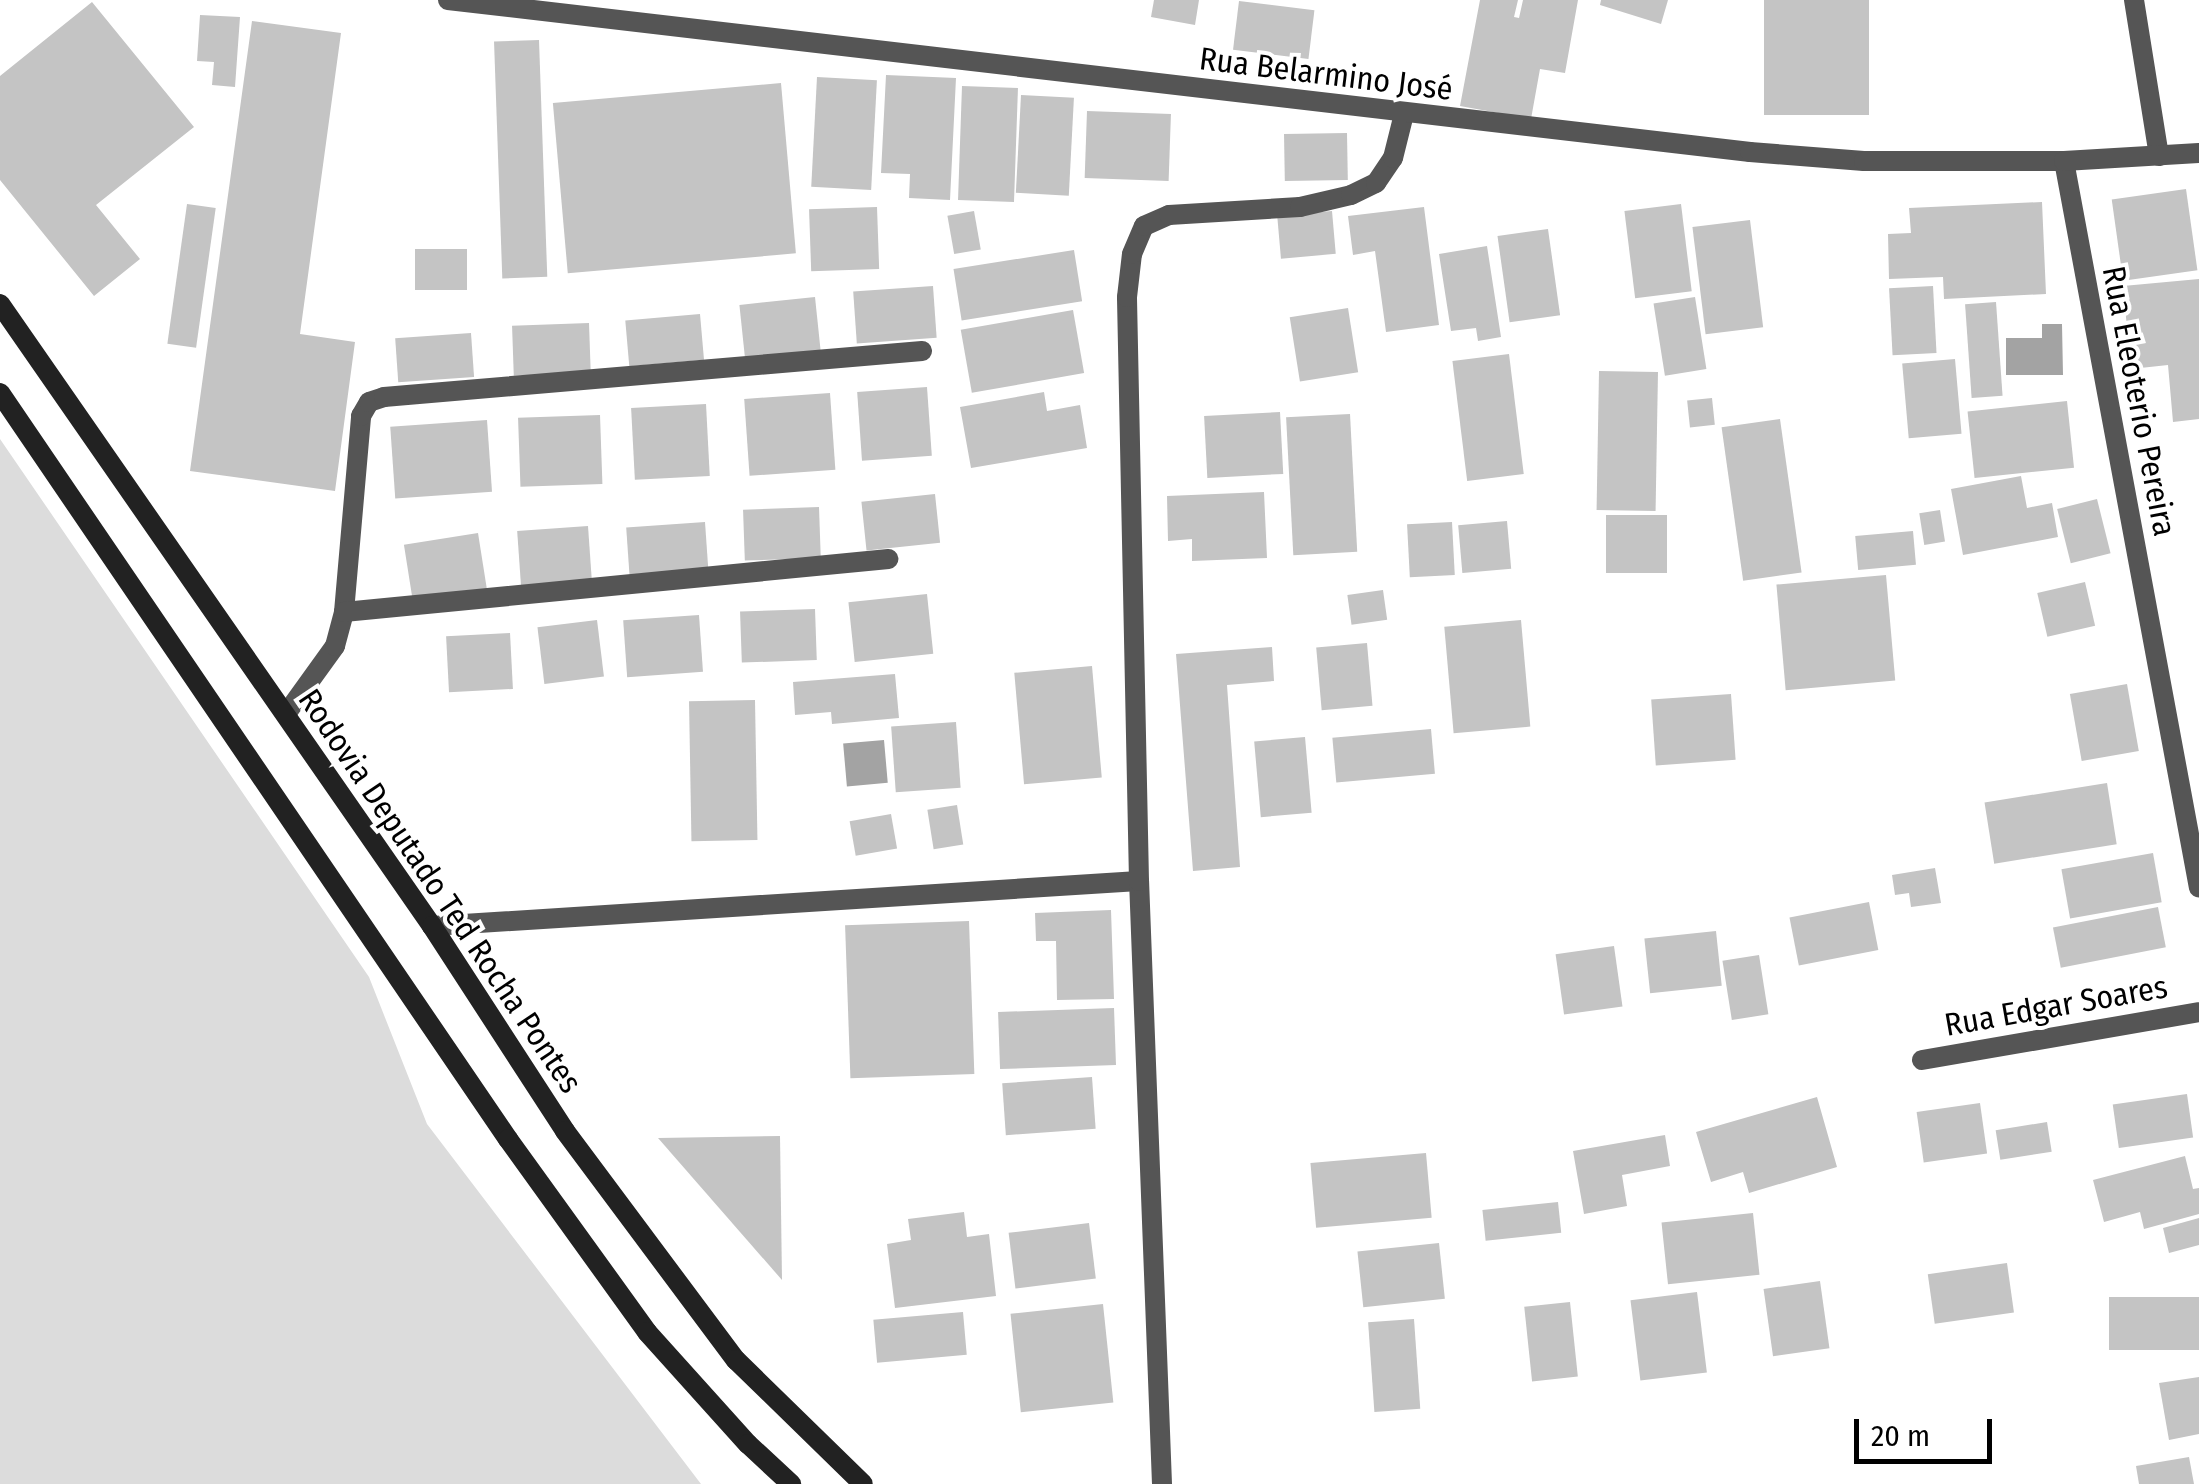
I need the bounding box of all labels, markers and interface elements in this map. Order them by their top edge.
street label: Rua Belarmino José [1197,39,1455,109]
street label: Rua Eleoterio Pereira [2094,263,2184,539]
street label: Rodovia Deputado Ted Rocha Pontes [290,682,590,1100]
street label: Rua Edgar Soares [1942,968,2170,1044]
scale bar [1859,1399,1996,1461]
text: 20 m [1871,1418,1930,1454]

